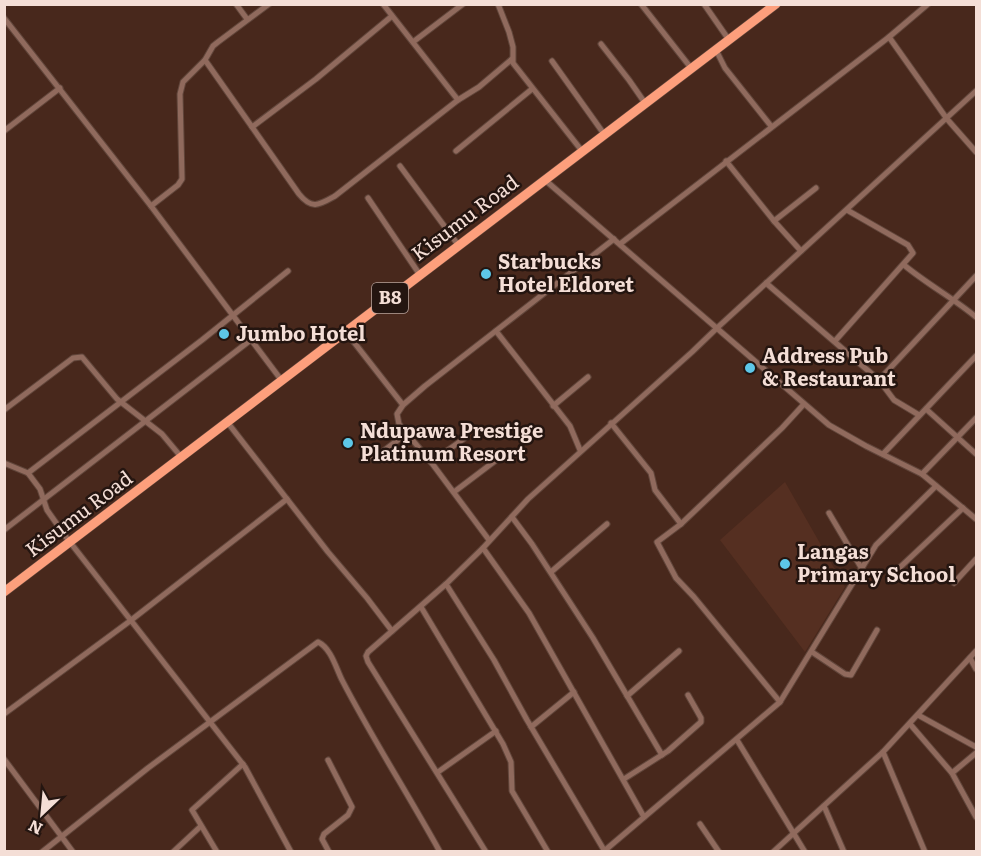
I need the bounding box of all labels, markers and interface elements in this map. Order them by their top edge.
street label: Kisumu Road [404,166,524,267]
place label: Starbucks Hotel Eldoret [498,245,634,298]
marker: Starbucks Hotel Eldoret [479,267,493,281]
road number: B8 [372,283,408,313]
place label: Jumbo Hotel [236,317,366,347]
marker: Jumbo Hotel [217,327,231,341]
place label: Address Pub & Restaurant [762,339,896,392]
marker: Address Pub & Restaurant [743,361,757,375]
place label: Ndupawa Prestige Platinum Resort [360,414,543,467]
marker: Ndupawa Prestige Platinum Resort [341,436,355,450]
street label: Kisumu Road [18,462,138,563]
place label: Langas Primary School [797,535,955,588]
marker: Langas Primary School [778,557,792,571]
north arrow [12,784,72,844]
text: N [24,815,46,842]

